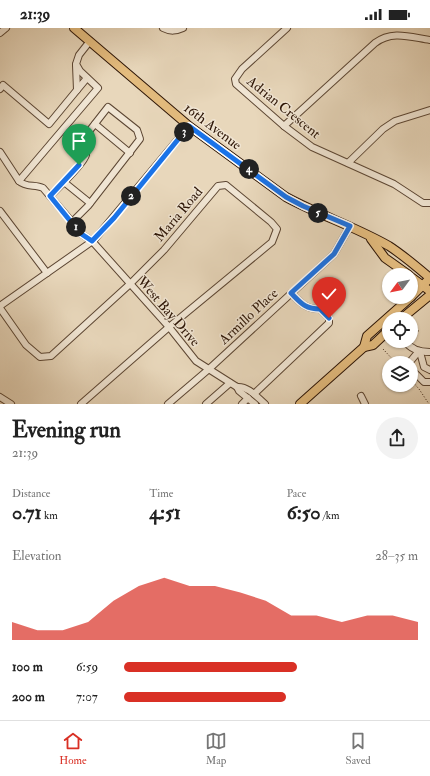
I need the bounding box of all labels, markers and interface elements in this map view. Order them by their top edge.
text: 21:39 [20,5,50,24]
street label: Adrian Crescent [243,72,324,143]
street label: 16th Avenue [181,99,245,154]
pin: 3 [174,122,194,142]
pin [62,124,96,165]
text: 3 [182,125,186,138]
icon: arrive [68,130,90,152]
pin: 4 [239,159,259,179]
text: 4 [246,162,252,175]
street label: Maria Road [151,183,206,245]
pin: 2 [121,186,141,206]
text: 2 [128,189,134,202]
pin: 5 [308,203,328,223]
text: 5 [316,206,320,219]
pin: 1 [66,217,86,237]
text: 1 [74,220,78,233]
north arrow [382,268,418,304]
map controls [382,268,418,392]
street label: West Bay Drive [132,272,204,351]
pin [312,277,346,318]
icon: check [318,283,340,305]
street label: Armillo Place [215,285,281,349]
button: locate [382,312,418,348]
button: layers [382,356,418,392]
text: Evening run [12,416,121,444]
button: share [376,417,418,459]
text: 21:39 [12,445,38,461]
text: Distance [12,487,50,500]
text: Time [149,487,173,500]
text: Pace [287,487,306,500]
text: 0.71 [12,500,42,525]
text: 4:51 [149,500,181,525]
text: 6:50 [287,500,321,525]
text: km [42,509,58,522]
text: /km [321,509,340,522]
text: Elevation [12,548,62,564]
text: 28–35 m [375,548,418,564]
text: 100 m [12,659,43,675]
text: 6:59 [76,659,98,675]
text: 200 m [12,689,45,705]
text: 7:07 [76,689,98,705]
tab: Home [59,730,87,767]
tab: Map [205,730,227,767]
tab: Saved [346,730,371,767]

